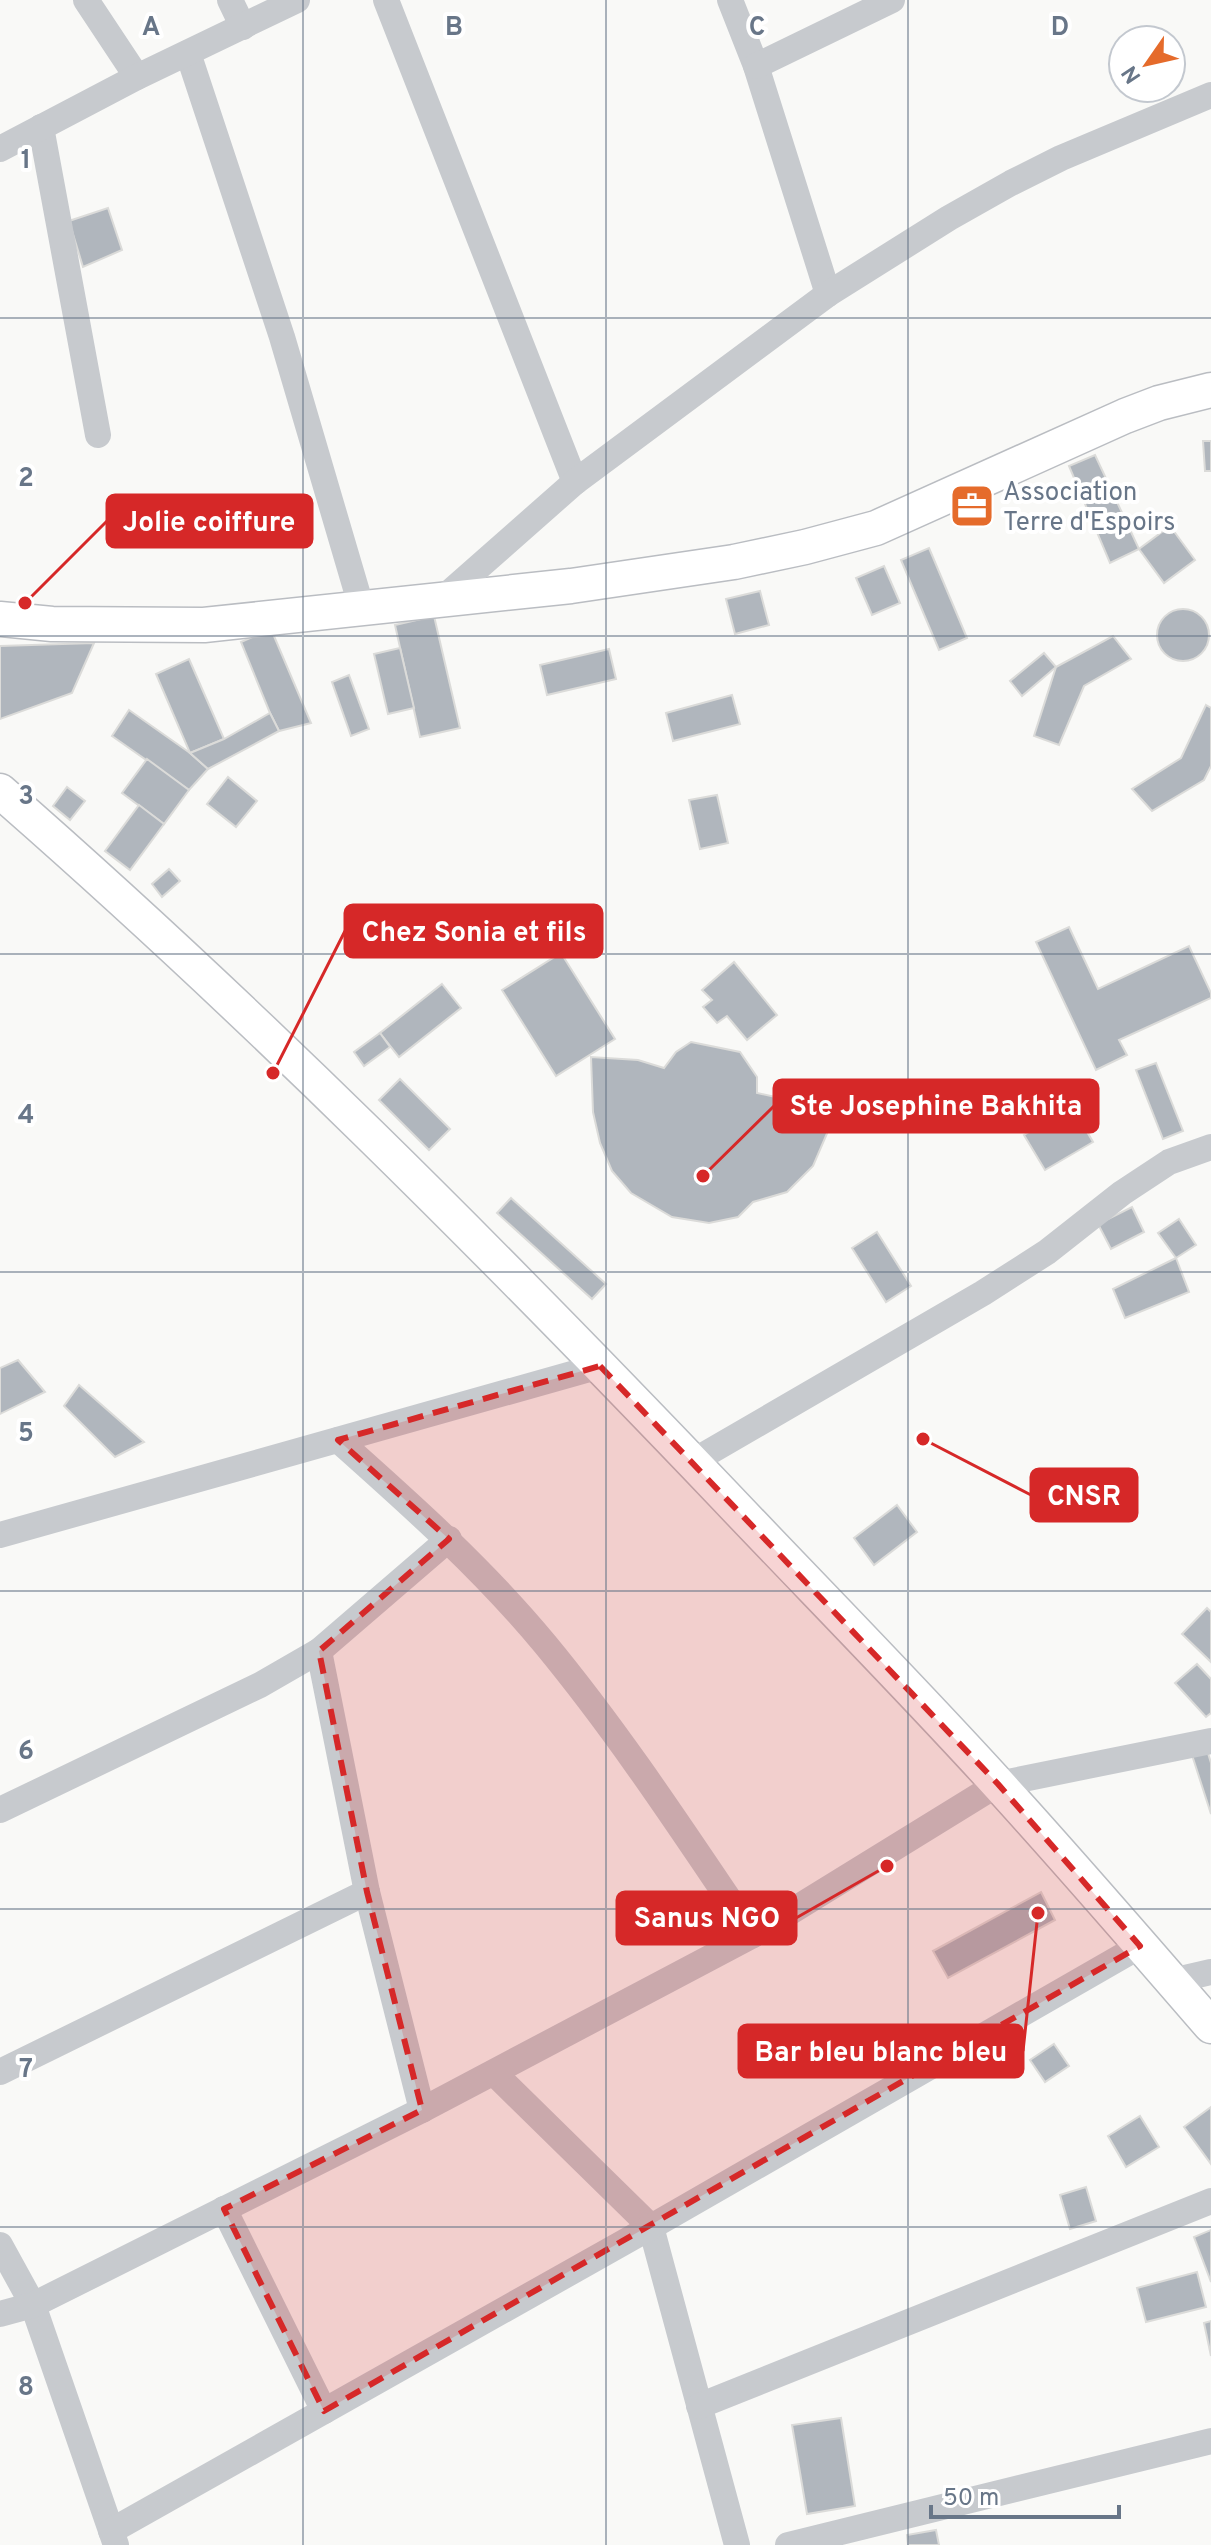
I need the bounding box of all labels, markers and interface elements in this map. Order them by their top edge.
text: A [142,12,160,45]
text: B [445,12,463,45]
text: C [749,12,765,45]
text: D [1051,12,1069,45]
north arrow [1107,24,1187,104]
text: N [1117,60,1148,88]
text: 1 [21,145,31,178]
text: 2 [18,463,34,496]
place label: Association Terre d'Espoirs [1003,477,1175,540]
office icon: Association Terre d'Espoirs [948,482,996,530]
callout: Jolie coiffure [107,495,312,547]
text: Jolie coiffure [123,506,295,542]
text: 3 [18,781,34,814]
callout: Chez Sonia et fils [345,905,602,957]
text: Chez Sonia et fils [362,916,586,952]
callout: Ste Josephine Bakhita [774,1080,1098,1132]
text: Ste Josephine Bakhita [790,1090,1082,1126]
text: 4 [18,1100,34,1133]
text: 5 [18,1418,34,1451]
callout: CNSR [1031,1469,1137,1521]
text: CNSR [1047,1480,1121,1516]
text: 6 [18,1736,34,1769]
callout: Sanus NGO [617,1892,796,1944]
text: Sanus NGO [634,1902,780,1938]
callout: Bar bleu blanc bleu [739,2025,1023,2077]
text: Bar bleu blanc bleu [755,2036,1007,2072]
text: 7 [19,2054,33,2087]
text: 8 [18,2372,34,2405]
scale bar [931,2469,1119,2519]
text: 50 m [943,2484,999,2514]

